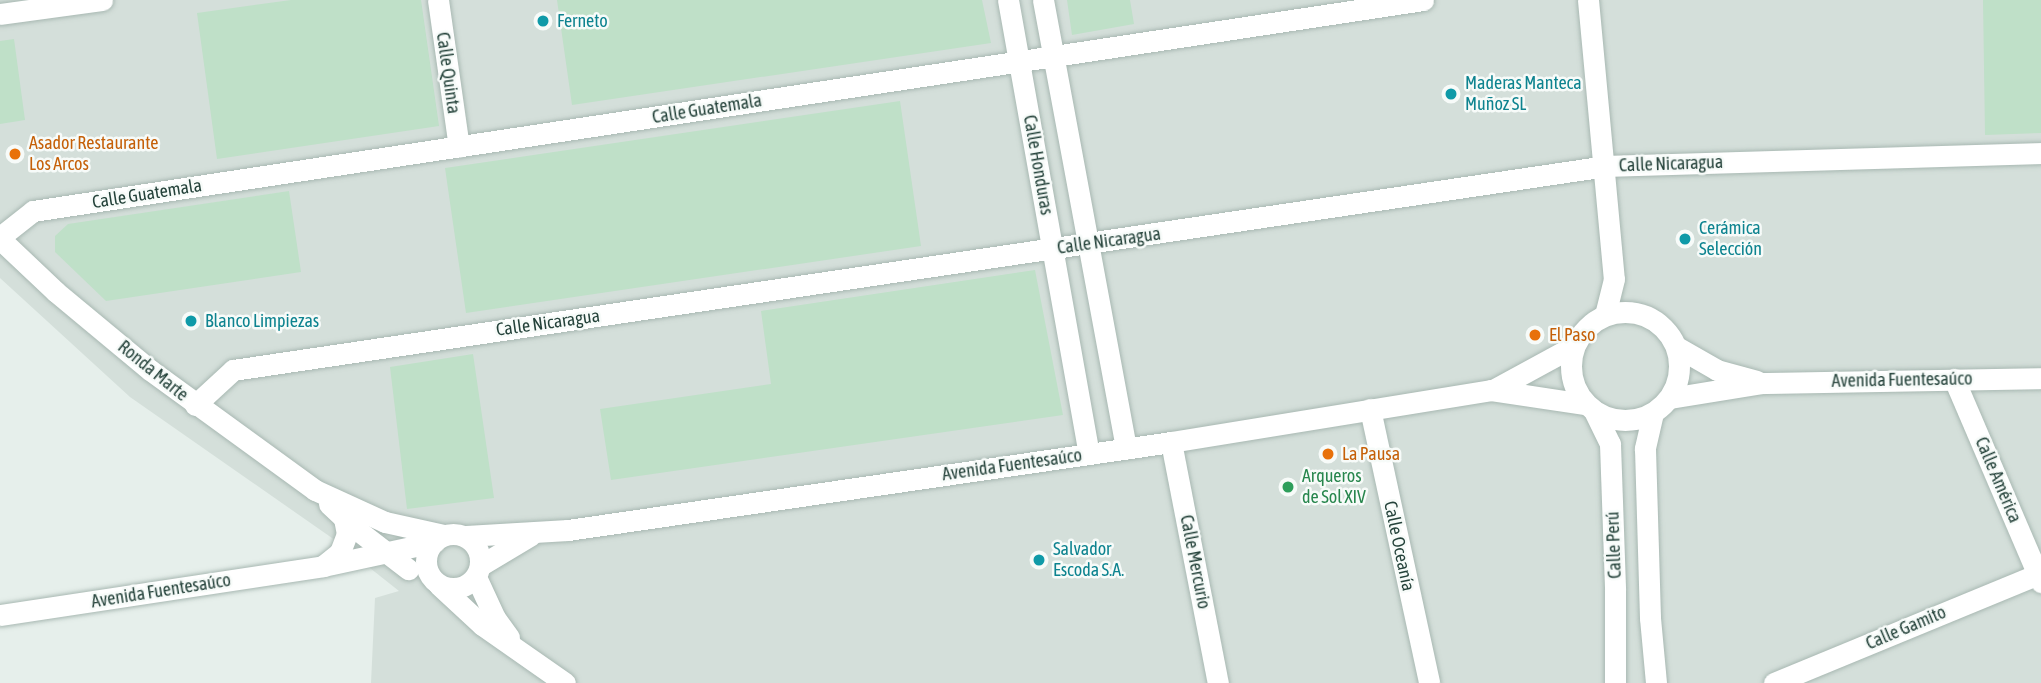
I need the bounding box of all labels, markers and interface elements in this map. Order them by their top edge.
place label: Ferneto [557,10,608,32]
marker: Ferneto [535,13,551,29]
street label: Calle Quinta [432,31,464,115]
place label: Maderas Manteca Muñoz SL [1465,73,1582,116]
marker: Maderas Manteca Muñoz SL [1443,86,1459,102]
street label: Calle Guatemala [651,90,763,128]
street label: Calle Honduras [1019,113,1057,217]
place label: Asador Restaurante Los Arcos [29,133,158,176]
marker: Asador Restaurante Los Arcos [7,146,23,162]
street label: Calle Nicaragua [1618,151,1724,177]
street label: Calle Guatemala [91,175,203,213]
place label: Cerámica Selección [1699,218,1762,260]
street label: Calle Nicaragua [1056,223,1162,259]
marker: Cerámica Selección [1677,231,1693,247]
street label: Calle Nicaragua [495,305,601,341]
place label: Blanco Limpiezas [205,310,319,332]
marker: Blanco Limpiezas [183,313,199,329]
place label: El Paso [1549,324,1596,346]
marker: El Paso [1527,327,1543,343]
street label: Ronda Marte [113,336,193,406]
street label: Avenida Fuentesaúco [1831,368,1973,392]
street label: Calle América [1970,434,2026,526]
place label: La Pausa [1342,443,1400,465]
street label: Avenida Fuentesaúco [941,445,1083,485]
marker: La Pausa [1320,446,1336,462]
place label: Arqueros de Sol XIV [1302,466,1366,508]
marker: Arqueros de Sol XIV [1280,479,1296,495]
street label: Calle Oceanía [1379,499,1419,593]
street label: Calle Perú [1602,511,1626,579]
street label: Calle Mercurio [1175,513,1215,611]
place label: Salvador Escoda S.A. [1053,539,1124,582]
marker: Salvador Escoda S.A. [1031,552,1047,568]
street label: Avenida Fuentesaúco [90,569,232,613]
street label: Calle Gamito [1863,601,1949,655]

